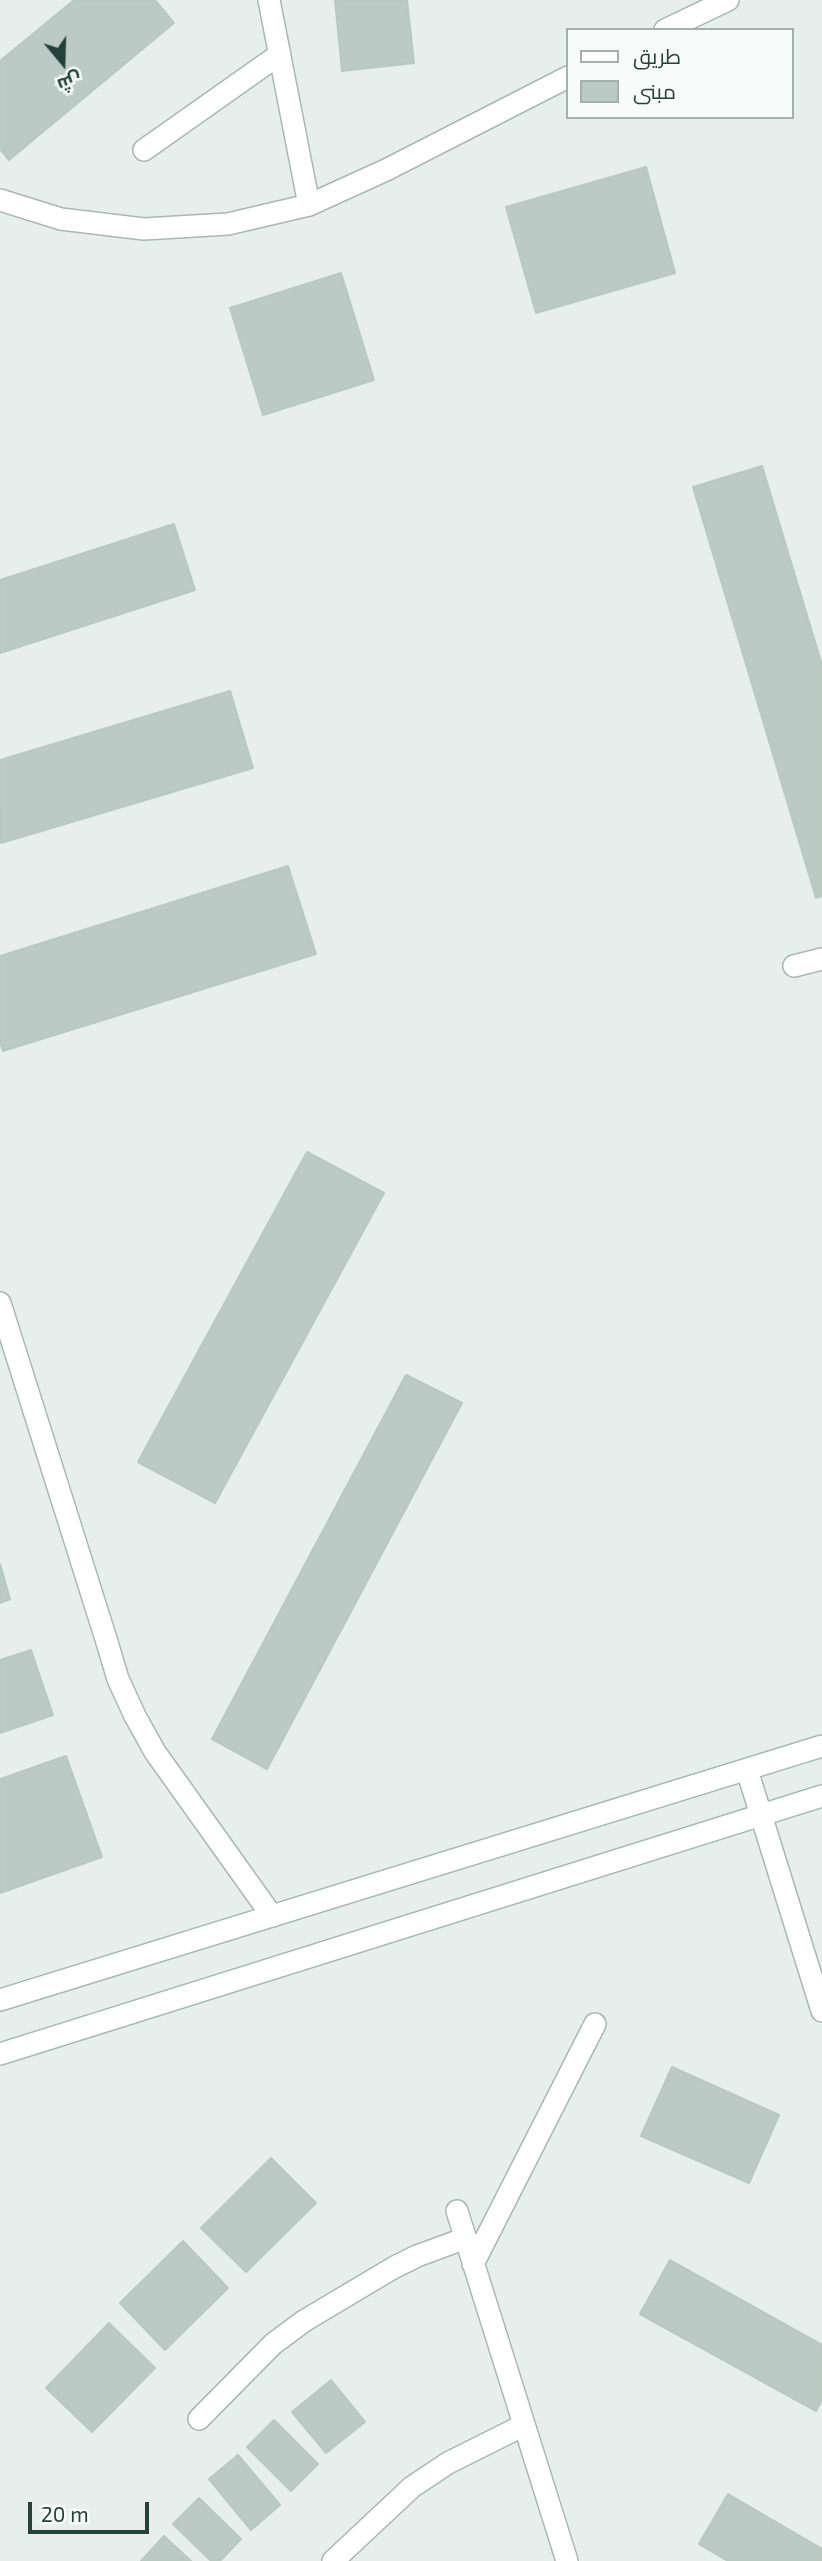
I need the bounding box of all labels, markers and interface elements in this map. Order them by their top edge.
north arrow [28,28,98,98]
legend [566,28,794,119]
text: طريق [633,43,681,68]
text: ش [55,68,85,98]
text: مبنى [633,78,676,103]
scale bar [32,2488,152,2532]
text: 20 m [41,2501,89,2526]

